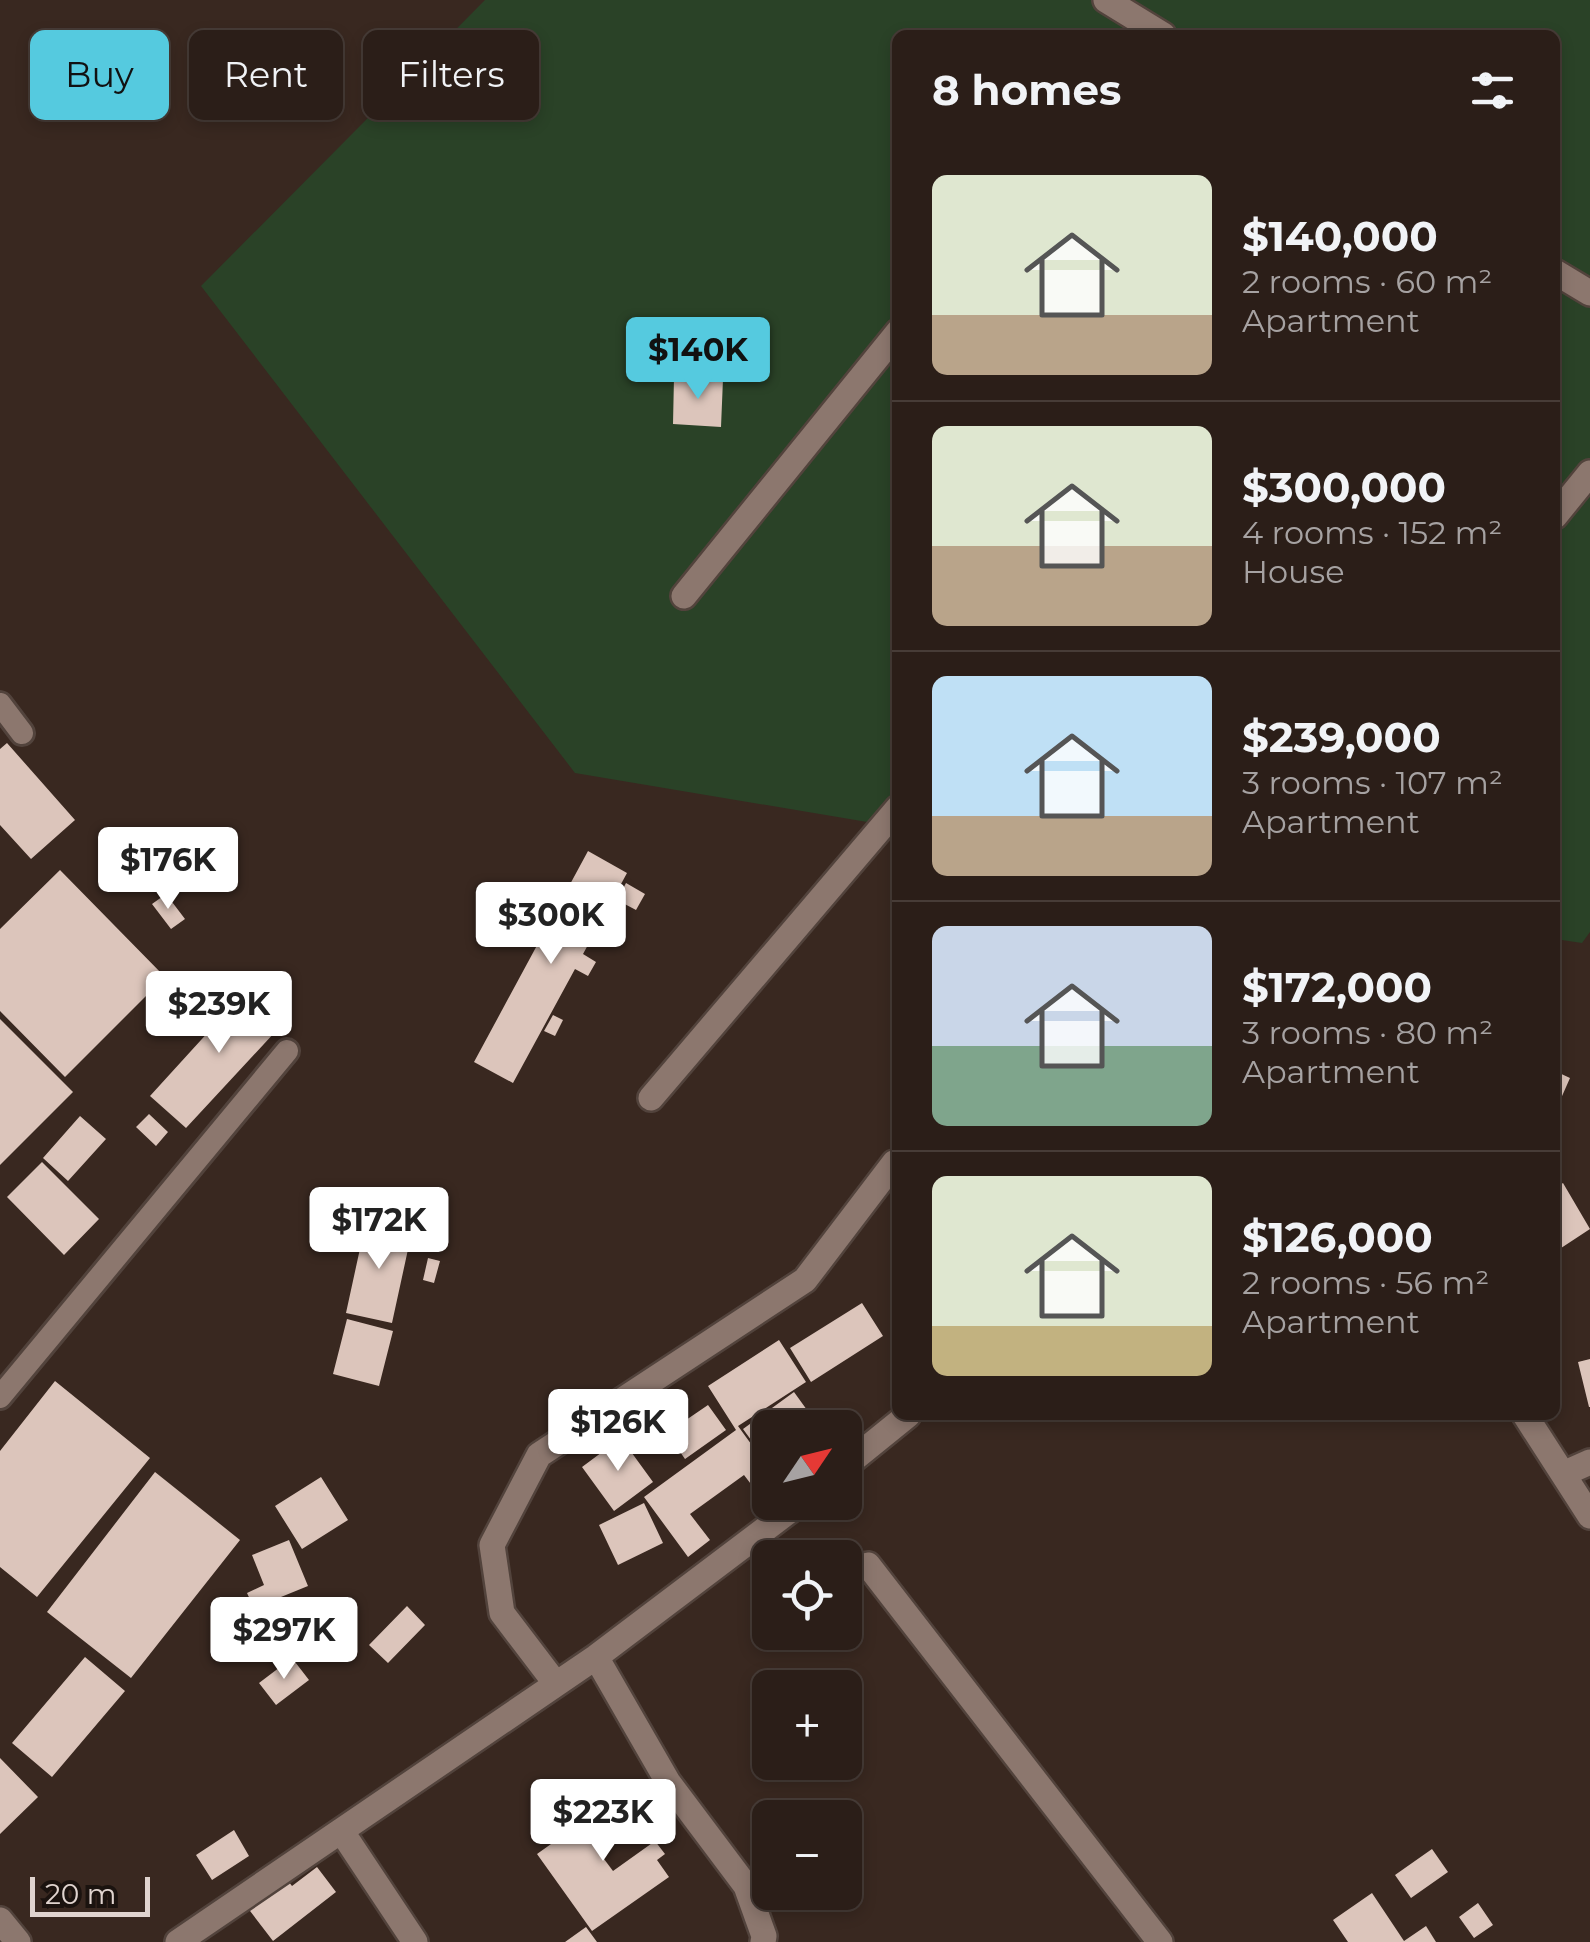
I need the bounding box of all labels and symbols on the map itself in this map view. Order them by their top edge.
pin: $140K [628,317,768,402]
pin: $176K [98,827,238,912]
pin: $300K [481,882,621,967]
pin: $239K [149,971,289,1056]
pin: $172K [309,1187,449,1272]
pin: $126K [548,1389,688,1474]
north arrow [752,1410,862,1520]
pin: $297K [214,1597,354,1682]
pin: $223K [533,1779,673,1864]
scale bar [30,1872,150,1916]

